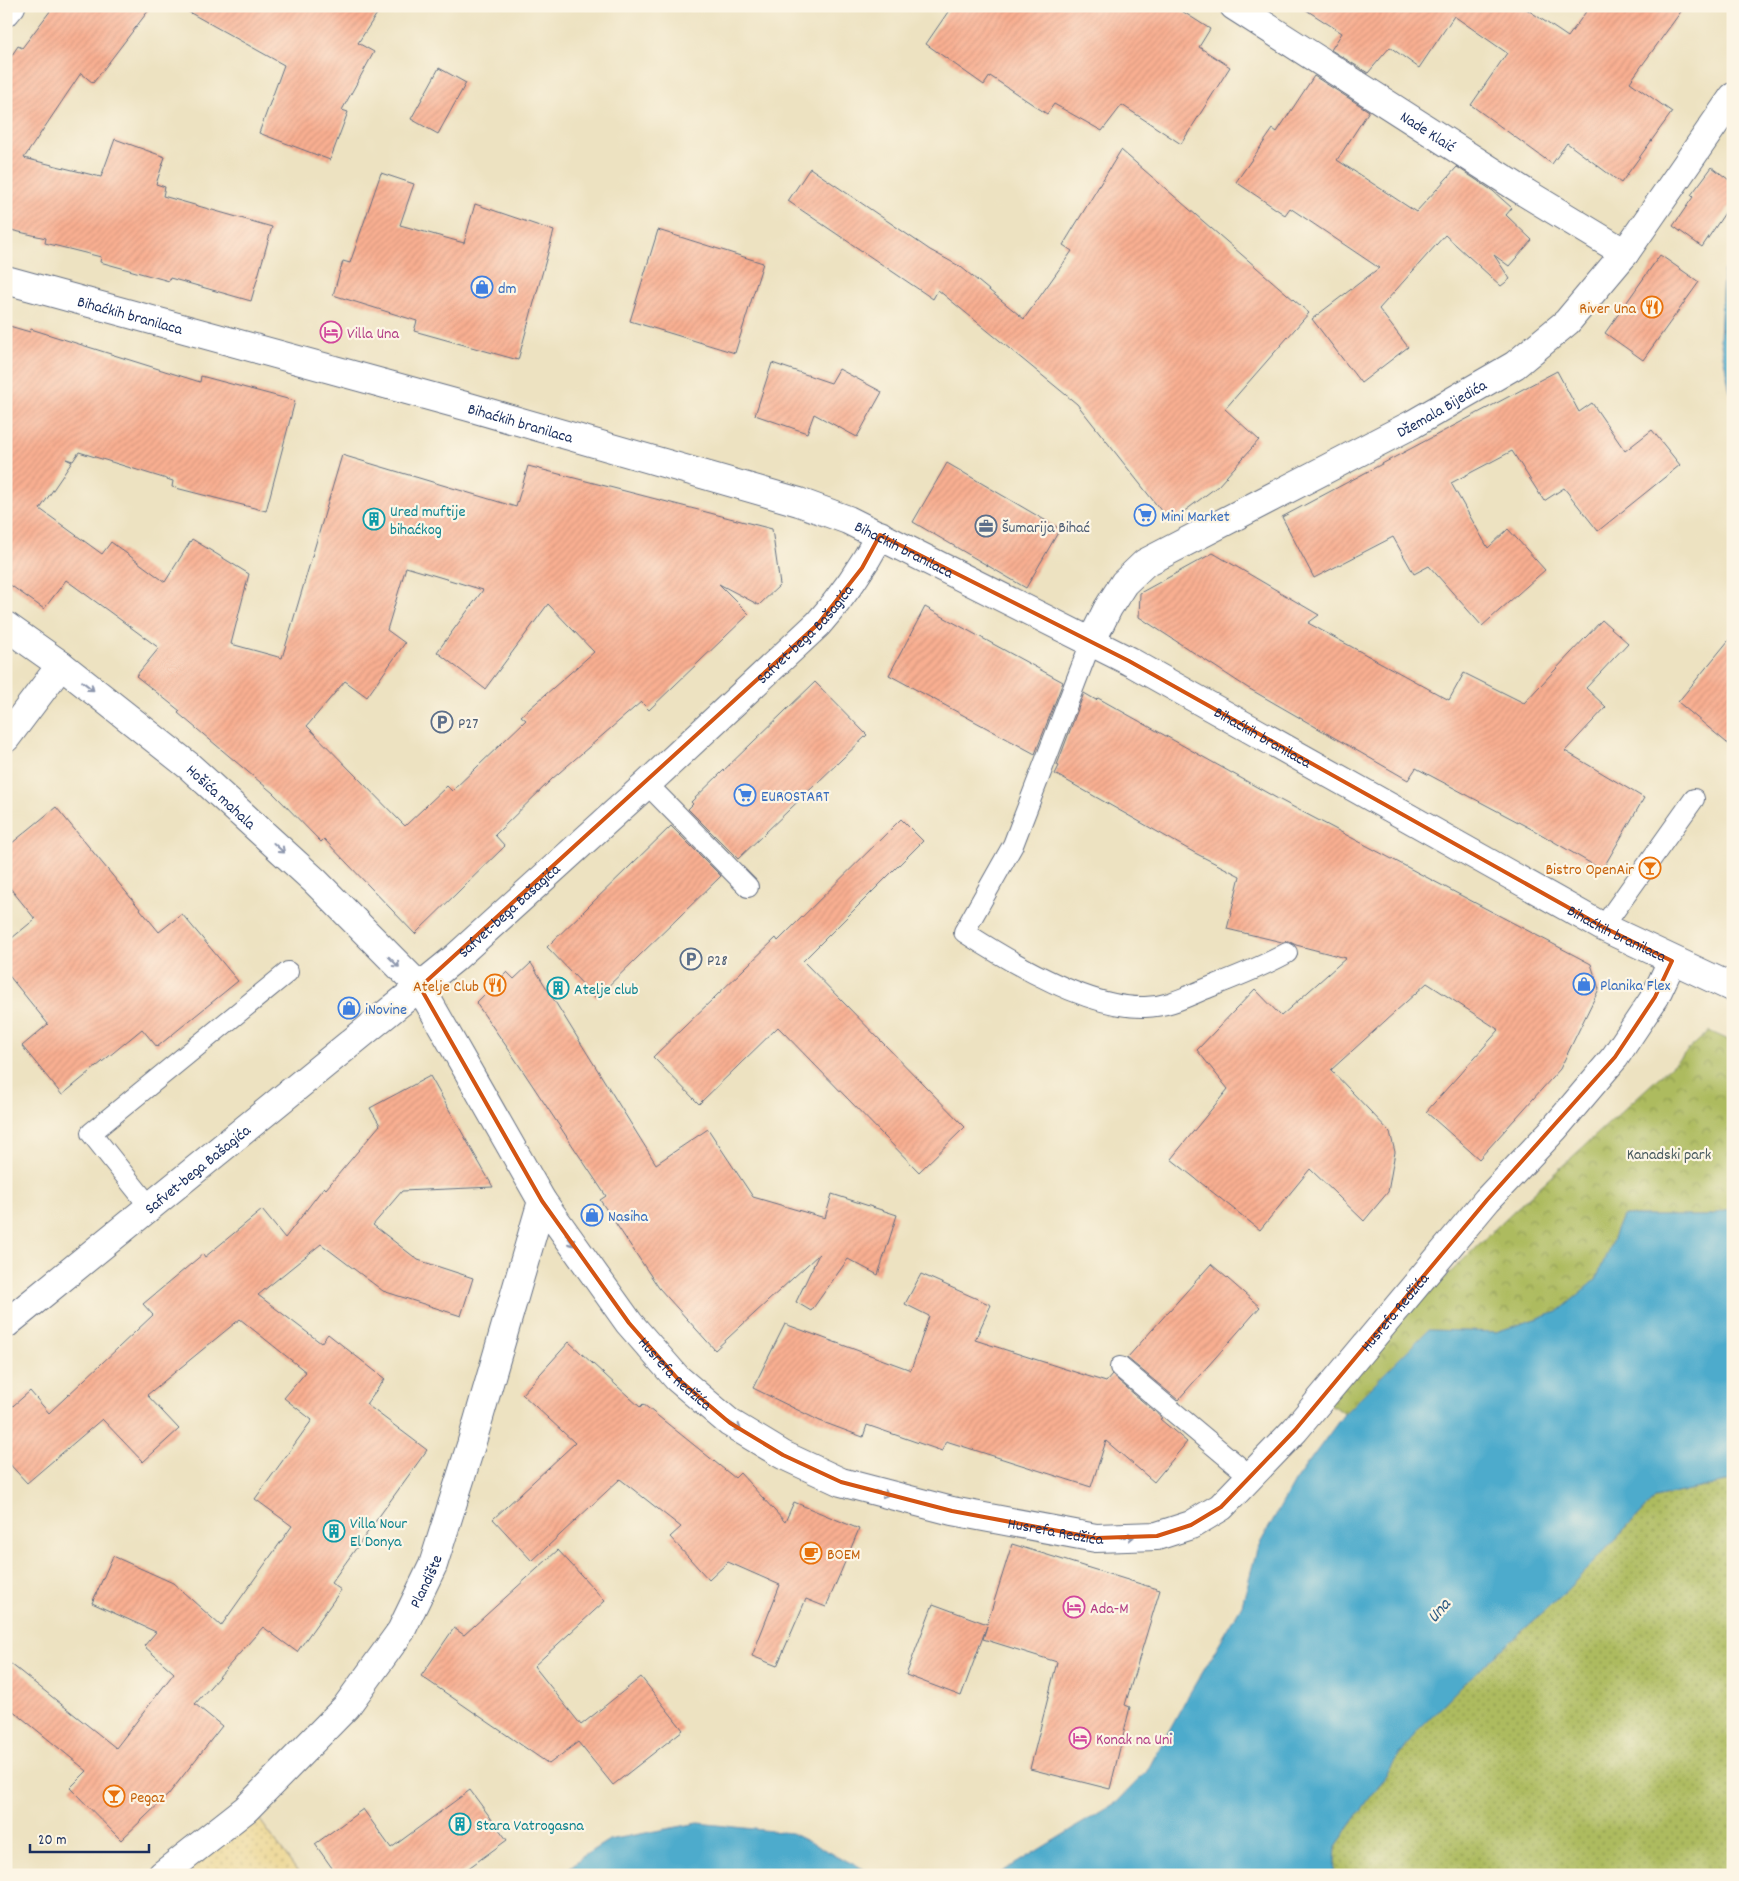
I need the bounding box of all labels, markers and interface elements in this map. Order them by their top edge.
street label: Nade Klaić [1395,106,1459,159]
shop icon: dm [470,275,494,299]
place label: dm [498,278,517,301]
street label: Bihaćkih branilaca [74,291,185,342]
restaurant icon: River Una [1640,295,1664,319]
place label: River Una [1579,298,1636,321]
hotel icon: Villa Una [319,320,343,344]
place label: Villa Una [347,323,400,346]
street label: Džemala Bijedića [1393,375,1492,445]
street label: Bihaćkih branilaca [465,398,576,450]
place label: Ured muftije bihaćkog [390,501,465,542]
supermarket icon: Mini Market [1133,503,1157,527]
place label: Mini Market [1161,506,1230,529]
building icon: Ured muftije bihaćkog [362,507,386,531]
office icon: Šumarija Bihać [974,514,998,538]
street label: Bihaćkih branilaca [850,516,957,585]
place label: Šumarija Bihać [1002,517,1090,540]
street label: Safvet-bega Bašagića [752,580,860,690]
one-way arrow [81,681,94,692]
street label: Bihaćkih branilaca [1209,702,1315,775]
parking icon: P27 [430,710,454,734]
place label: P27 [458,713,478,736]
street label: Hošića mahala [180,760,261,836]
supermarket icon: EUROSTART [733,783,757,807]
place label: EUROSTART [761,786,830,809]
one-way arrow [272,842,285,854]
bar icon: Bistro OpenAir [1638,856,1662,880]
street label: Safvet-bega Bašagića [454,859,566,964]
place label: Bistro OpenAir [1546,859,1634,882]
street label: Bihaćkih branilaca [1562,900,1670,969]
parking icon: P28 [679,947,703,971]
place label: P28 [707,950,728,973]
one-way arrow [388,955,400,967]
shop icon: Planika Flex [1572,972,1596,996]
restaurant icon: Atelje Club [483,973,507,997]
place label: Planika Flex [1600,975,1671,998]
place label: Atelje Club [413,976,479,999]
building icon: Atelje club [546,976,570,1000]
place label: Atelje club [574,979,639,1002]
shop icon: iNovine [337,996,361,1020]
place label: iNovine [365,999,407,1022]
street label: Safvet-bega Bašagića [140,1120,257,1221]
park label: Kanadski park [1627,1144,1711,1167]
shop icon: Nasiha [580,1203,604,1227]
place label: Nasiha [608,1206,648,1229]
one-way arrow [565,1233,575,1247]
street label: Husrefa Redžića [1356,1268,1436,1358]
street label: Husrefa Redžića [632,1332,717,1417]
one-way arrow [728,1421,742,1432]
one-way arrow [874,1489,890,1498]
place label: Villa Nour El Donya [350,1513,407,1554]
street label: Husrefa Redžića [1006,1513,1104,1552]
building icon: Villa Nour El Donya [322,1519,346,1543]
one-way arrow [1119,1533,1135,1542]
cafe icon: BOEM [799,1541,823,1565]
place label: BOEM [827,1544,860,1567]
street label: Plandište [405,1552,449,1612]
water label: Una [1422,1593,1459,1629]
hotel icon: Ada-M [1062,1595,1086,1619]
place label: Ada-M [1090,1598,1129,1621]
hotel icon: Konak na Uni [1068,1726,1092,1750]
place label: Konak na Uni [1096,1729,1172,1752]
bar icon: Pegaz [102,1784,126,1808]
place label: Pegaz [130,1787,165,1810]
building icon: Stara Vatrogasna [448,1812,472,1836]
place label: Stara Vatrogasna [476,1815,584,1838]
scale bar [30,1821,149,1853]
text: 20 m [38,1830,66,1852]

